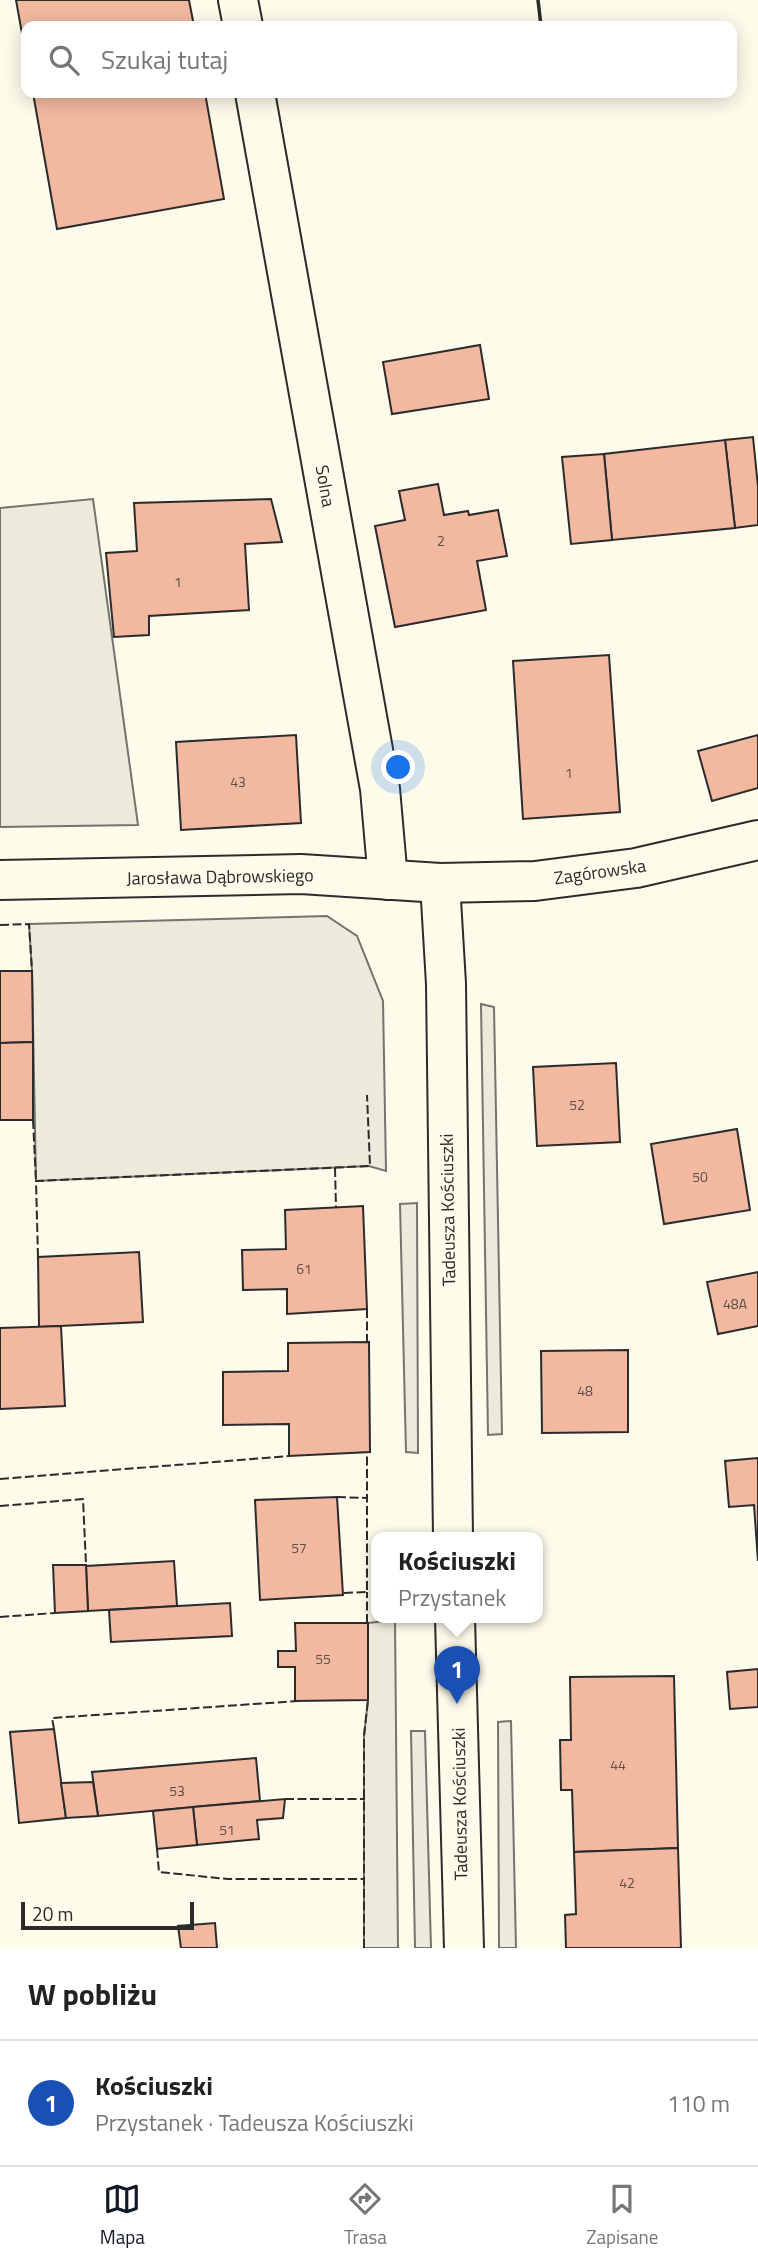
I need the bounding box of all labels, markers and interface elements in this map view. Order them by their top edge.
search box [21,21,737,98]
text: Szukaj tutaj [101,40,228,79]
icon: search [45,41,83,79]
street label: Solna [309,463,342,509]
house number: 2 [437,530,445,551]
house number: 1 [174,571,182,592]
your location [381,750,415,784]
house number: 1 [565,762,573,783]
house number: 43 [230,771,246,792]
street label: Zagórowska [552,852,648,891]
street label: Jarosława Dąbrowskiego [126,861,314,892]
house number: 52 [569,1094,585,1115]
street label: Tadeusza Kościuszki [433,1133,462,1287]
house number: 50 [692,1166,708,1187]
house number: 61 [296,1258,312,1279]
house number: 48A [723,1293,748,1314]
house number: 48 [577,1380,593,1401]
popup [371,1532,543,1623]
house number: 57 [291,1537,307,1558]
text: Kościuszki [398,1541,516,1580]
text: Przystanek [398,1580,506,1615]
pin: 1 [434,1646,480,1704]
house number: 55 [315,1648,331,1669]
street label: Tadeusza Kościuszki [445,1727,474,1881]
house number: 44 [610,1754,626,1775]
house number: 53 [169,1780,185,1801]
house number: 51 [219,1819,235,1840]
house number: 42 [619,1872,635,1893]
scale bar [21,1899,194,1931]
text: 20 m [32,1899,73,1928]
text: W pobliżu [28,1971,157,2017]
text: Kościuszki [95,2066,213,2105]
text: 1 [45,2086,57,2121]
text: 110 m [667,2086,730,2121]
text: Przystanek · Tadeusza Kościuszki [95,2105,414,2140]
tab: Mapa [100,2180,145,2251]
tab: Trasa [344,2180,387,2251]
tab: Zapisane [586,2180,658,2251]

